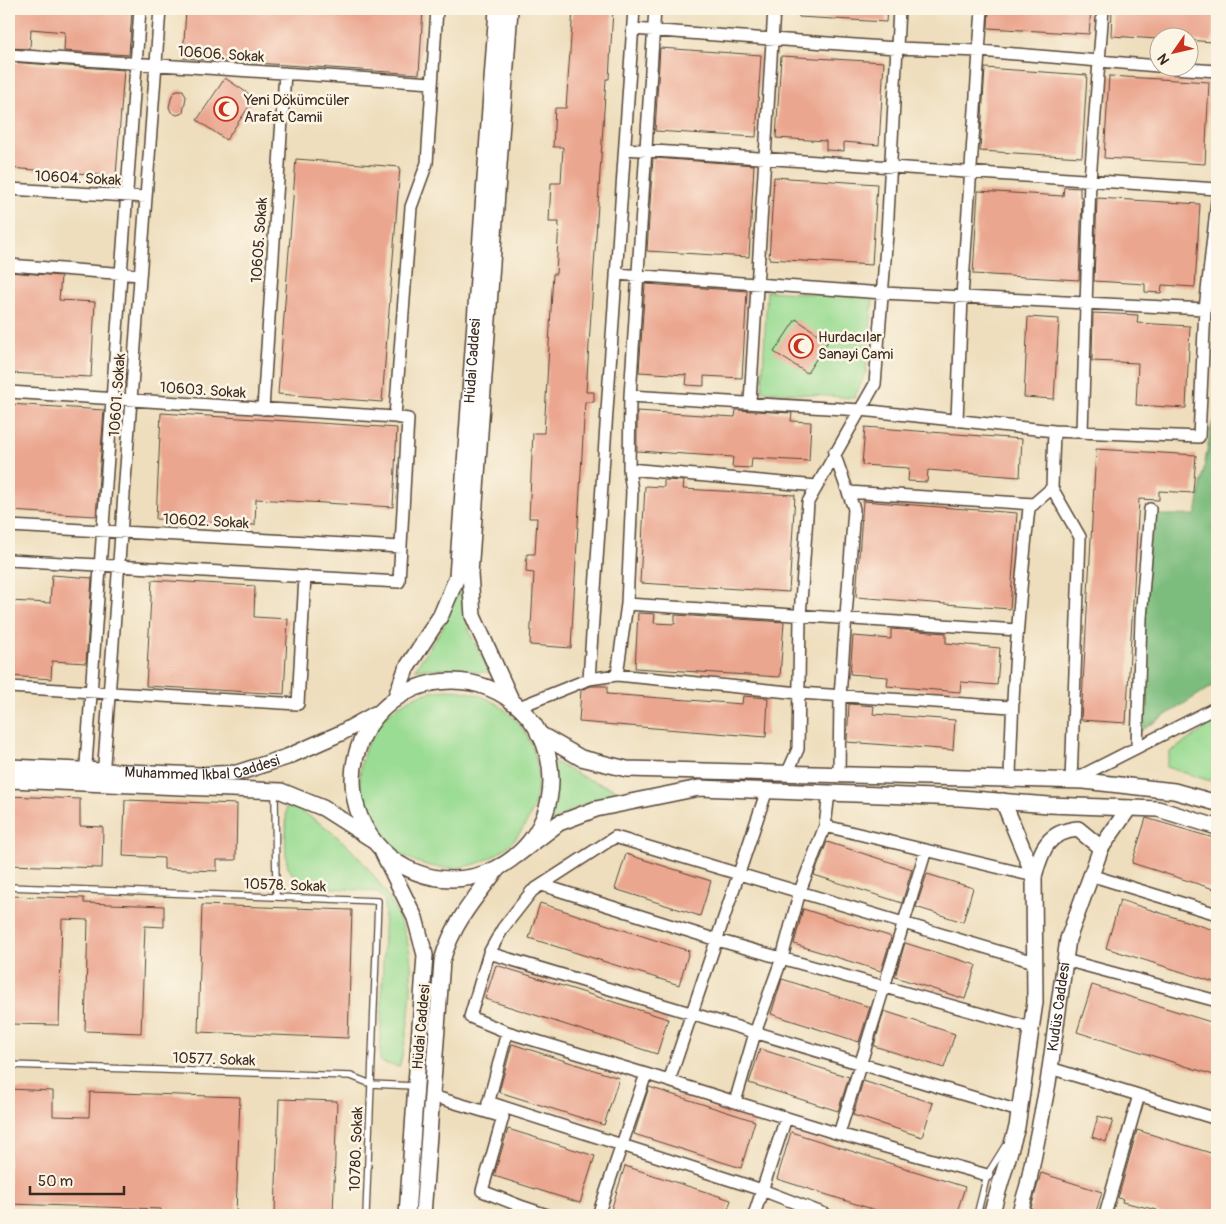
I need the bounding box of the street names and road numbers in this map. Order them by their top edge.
street label: 10606. Sokak [177,42,266,67]
street label: 10604. Sokak [34,167,122,190]
street label: 10605. Sokak [247,196,272,284]
street label: Hüdai Caddesi [460,317,485,404]
street label: 10601. Sokak [105,352,130,437]
street label: 10603. Sokak [159,378,247,403]
street label: 10602. Sokak [162,510,250,533]
street label: Muhammed İkbal Caddesi [124,751,282,785]
street label: 10578. Sokak [243,875,327,896]
street label: Kudüs Caddesi [1043,961,1075,1053]
street label: Hüdai Caddesi [408,983,435,1070]
street label: 10577. Sokak [172,1049,257,1070]
street label: 10780. Sokak [346,1106,367,1192]

